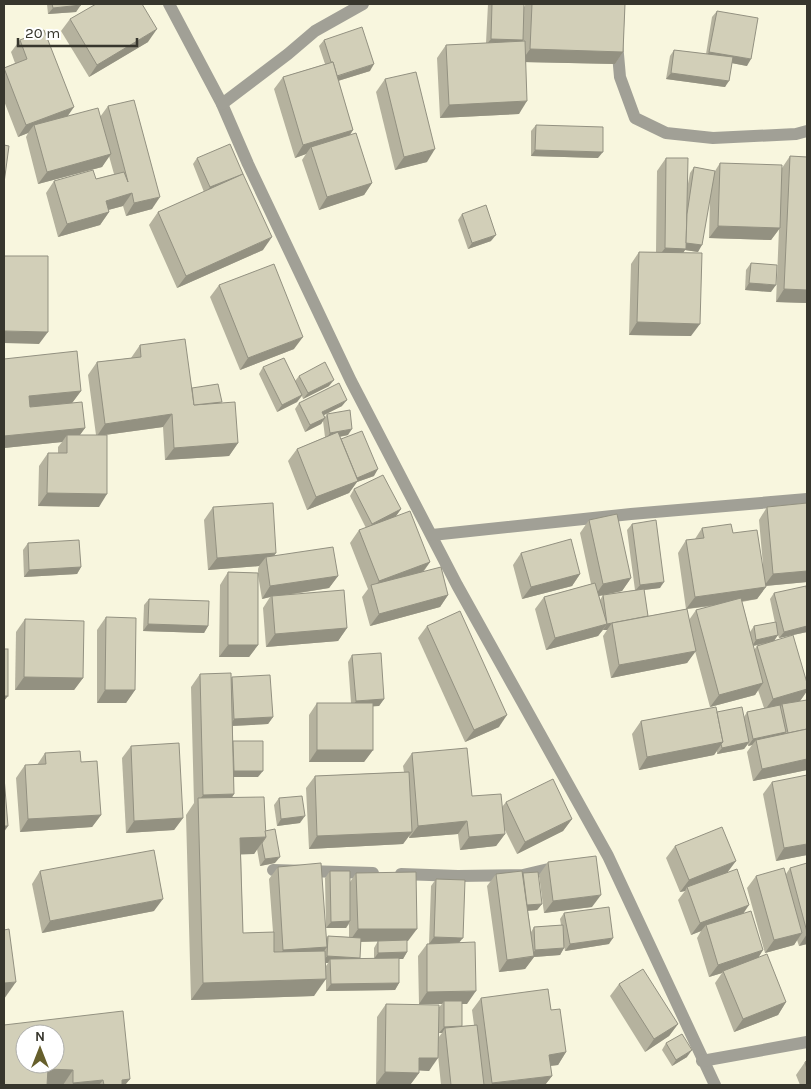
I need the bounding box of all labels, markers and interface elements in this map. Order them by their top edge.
scale bar [18,15,136,47]
text: 20 m [25,24,60,42]
north arrow [15,1024,65,1074]
text: N [35,1028,45,1045]

